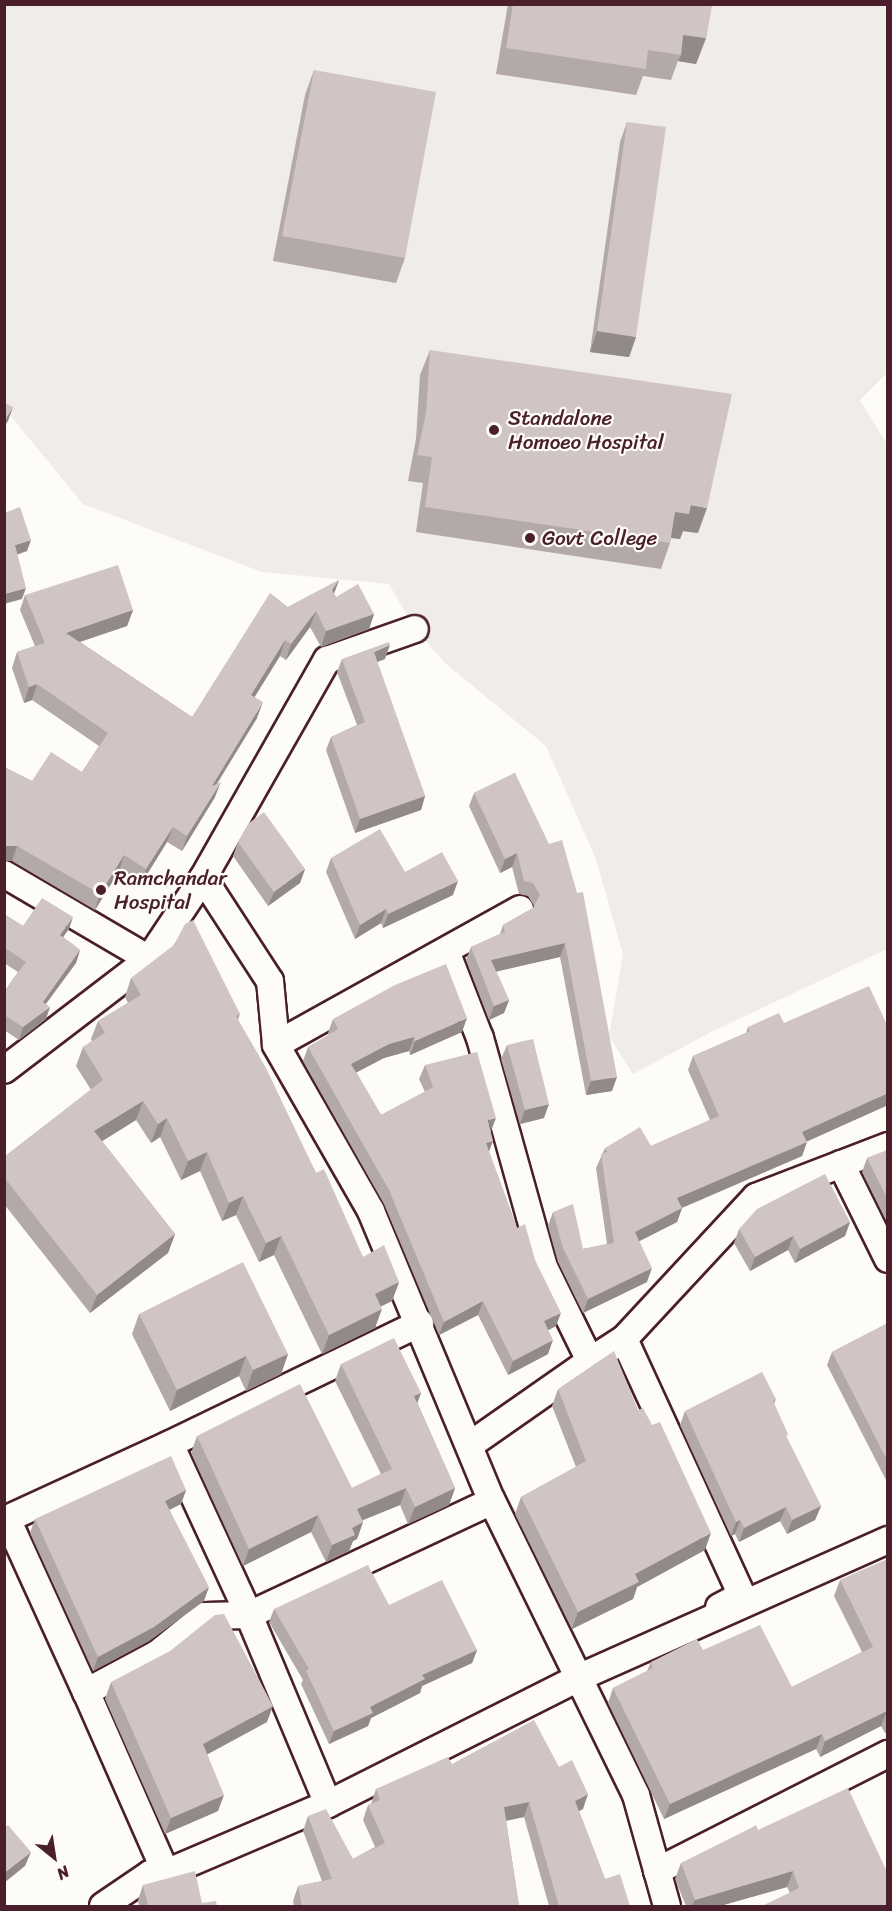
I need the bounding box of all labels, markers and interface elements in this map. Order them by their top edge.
place label: Standalone Homoeo Hospital [508,405,664,455]
marker: Standalone Homoeo Hospital [485,421,503,439]
place label: Govt College [542,525,657,551]
marker: Govt College [523,531,537,545]
place label: Ramchandar Hospital [114,865,227,915]
marker: Ramchandar Hospital [92,881,110,899]
north arrow [24,1827,84,1887]
text: N [51,1858,75,1888]

